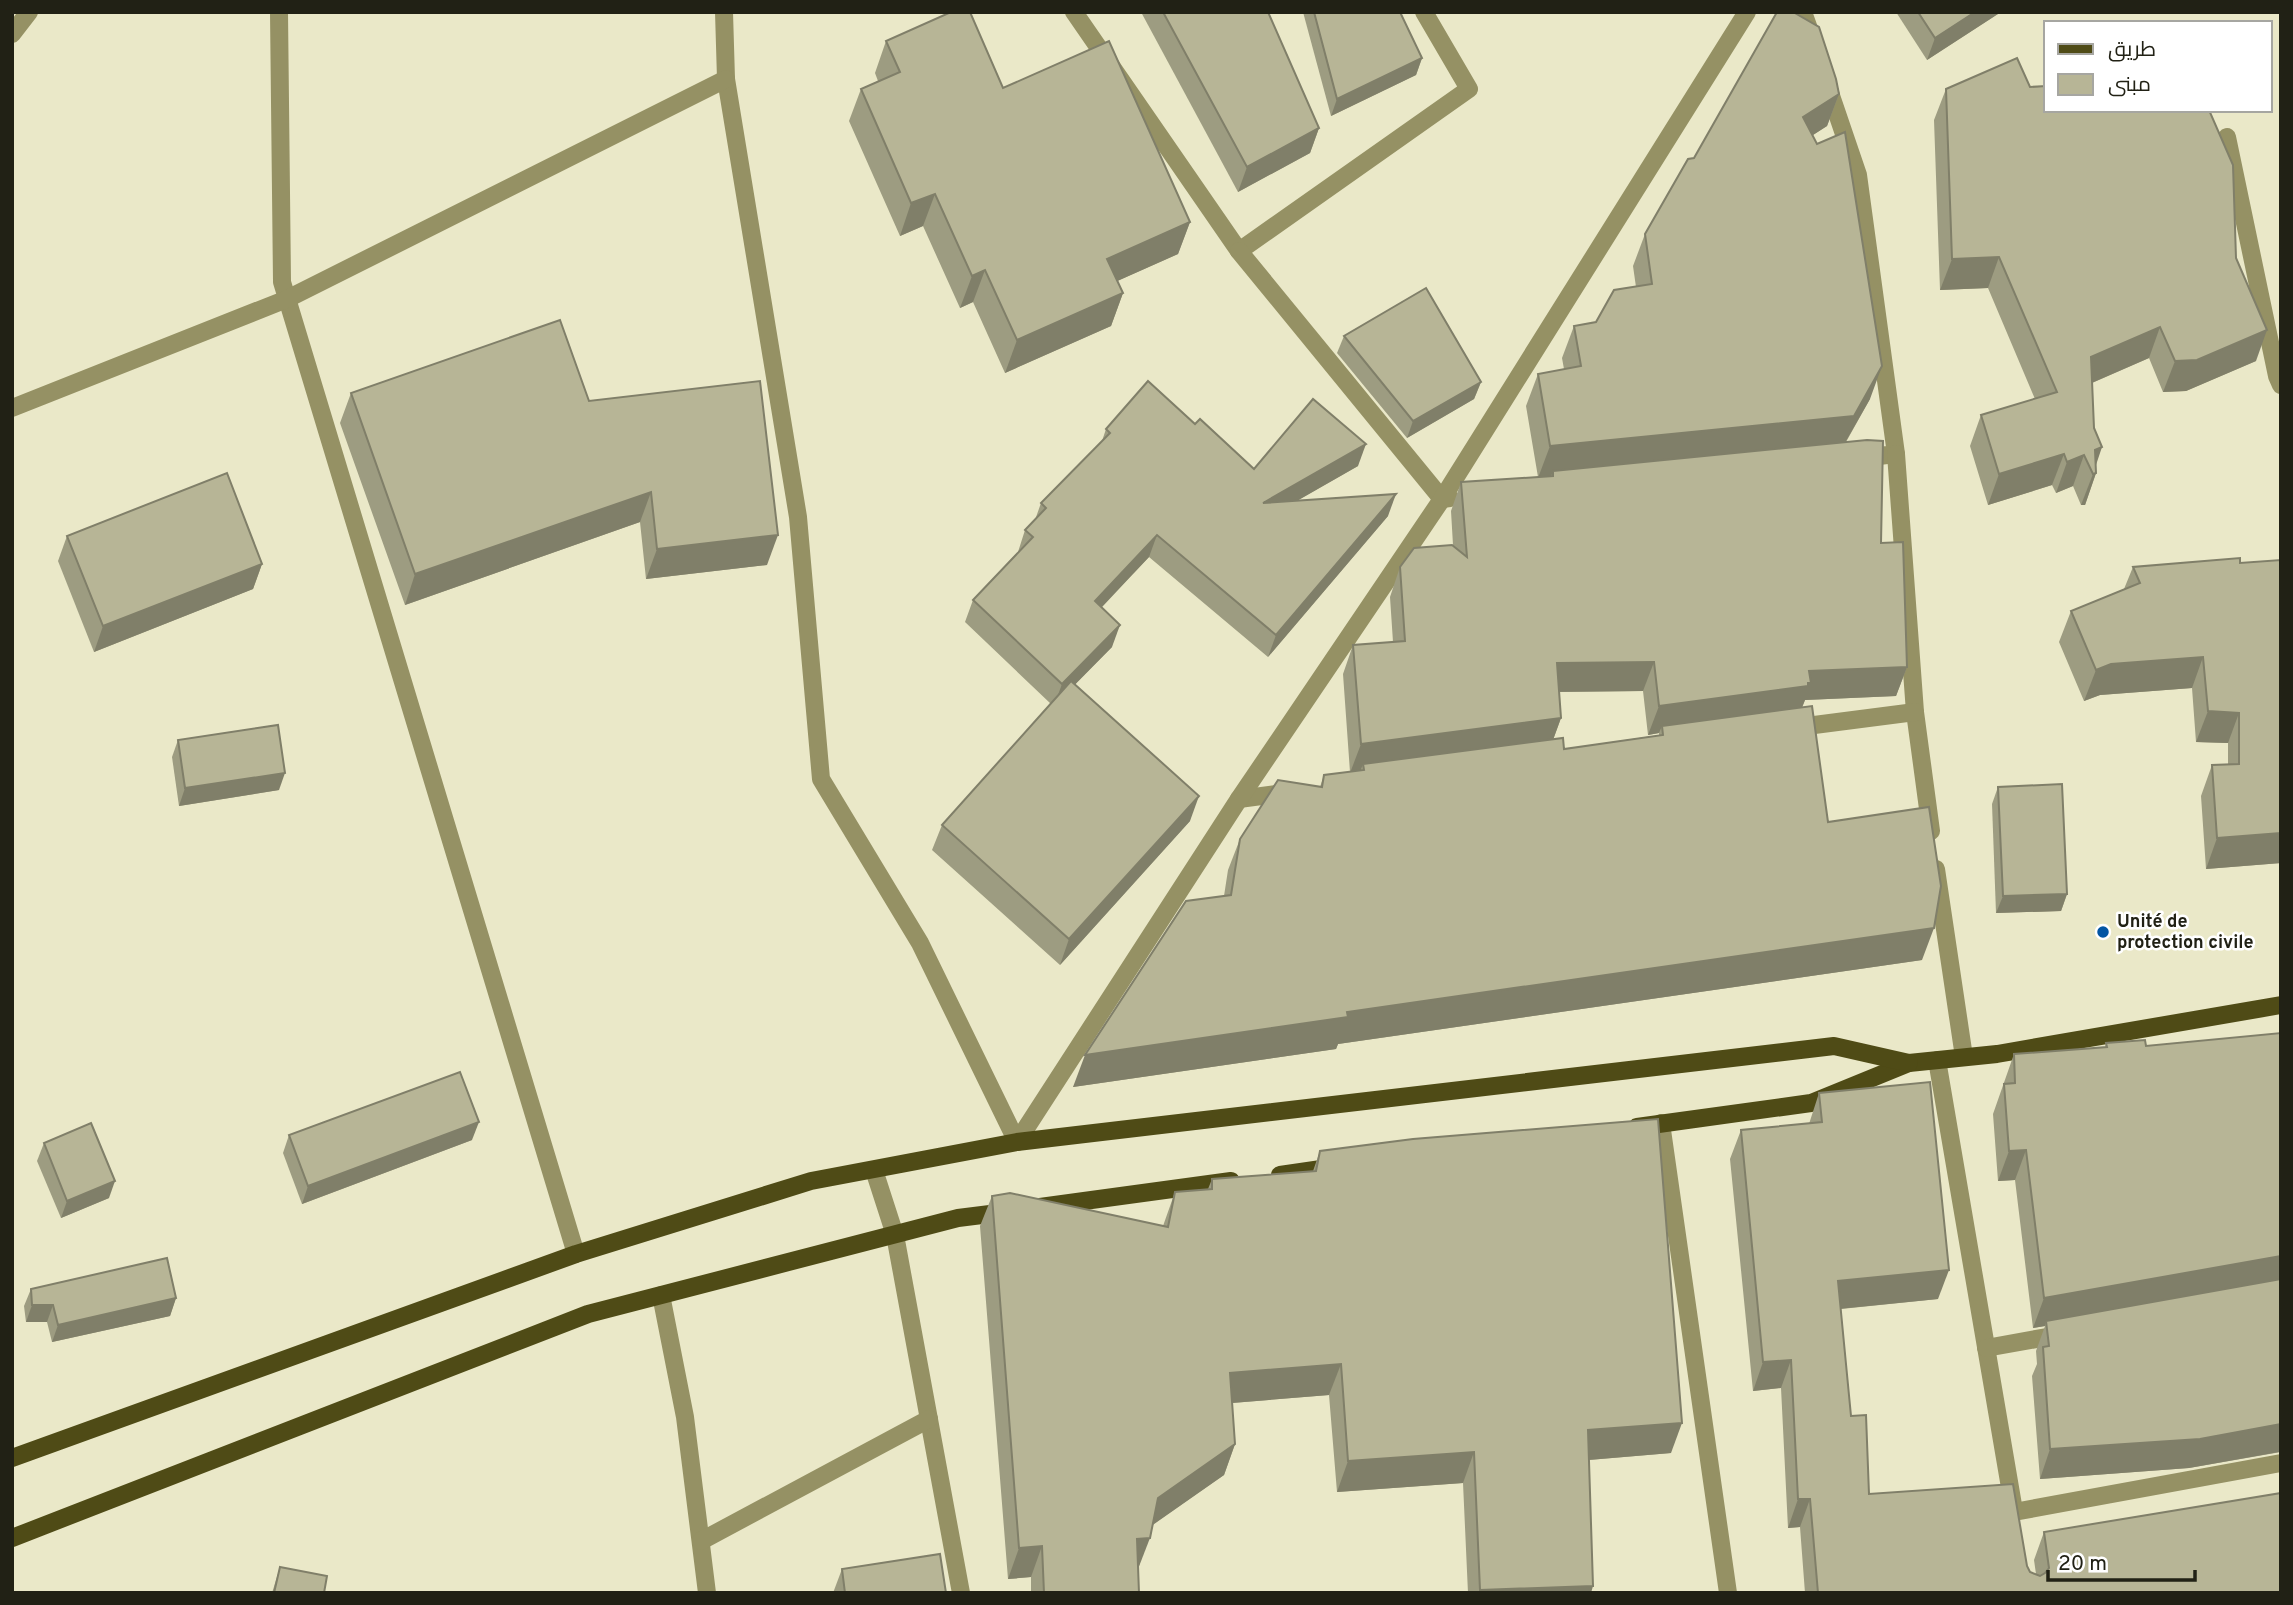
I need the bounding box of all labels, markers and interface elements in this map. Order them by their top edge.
legend [2044,21,2272,112]
text: طريق [2108,37,2156,64]
text: مبنى [2108,72,2151,99]
place label: Unité de protection civile [2117,911,2254,955]
marker: Unité de protection civile [2095,924,2111,940]
scale bar [2048,1538,2195,1582]
text: 20 m [2058,1551,2107,1578]

